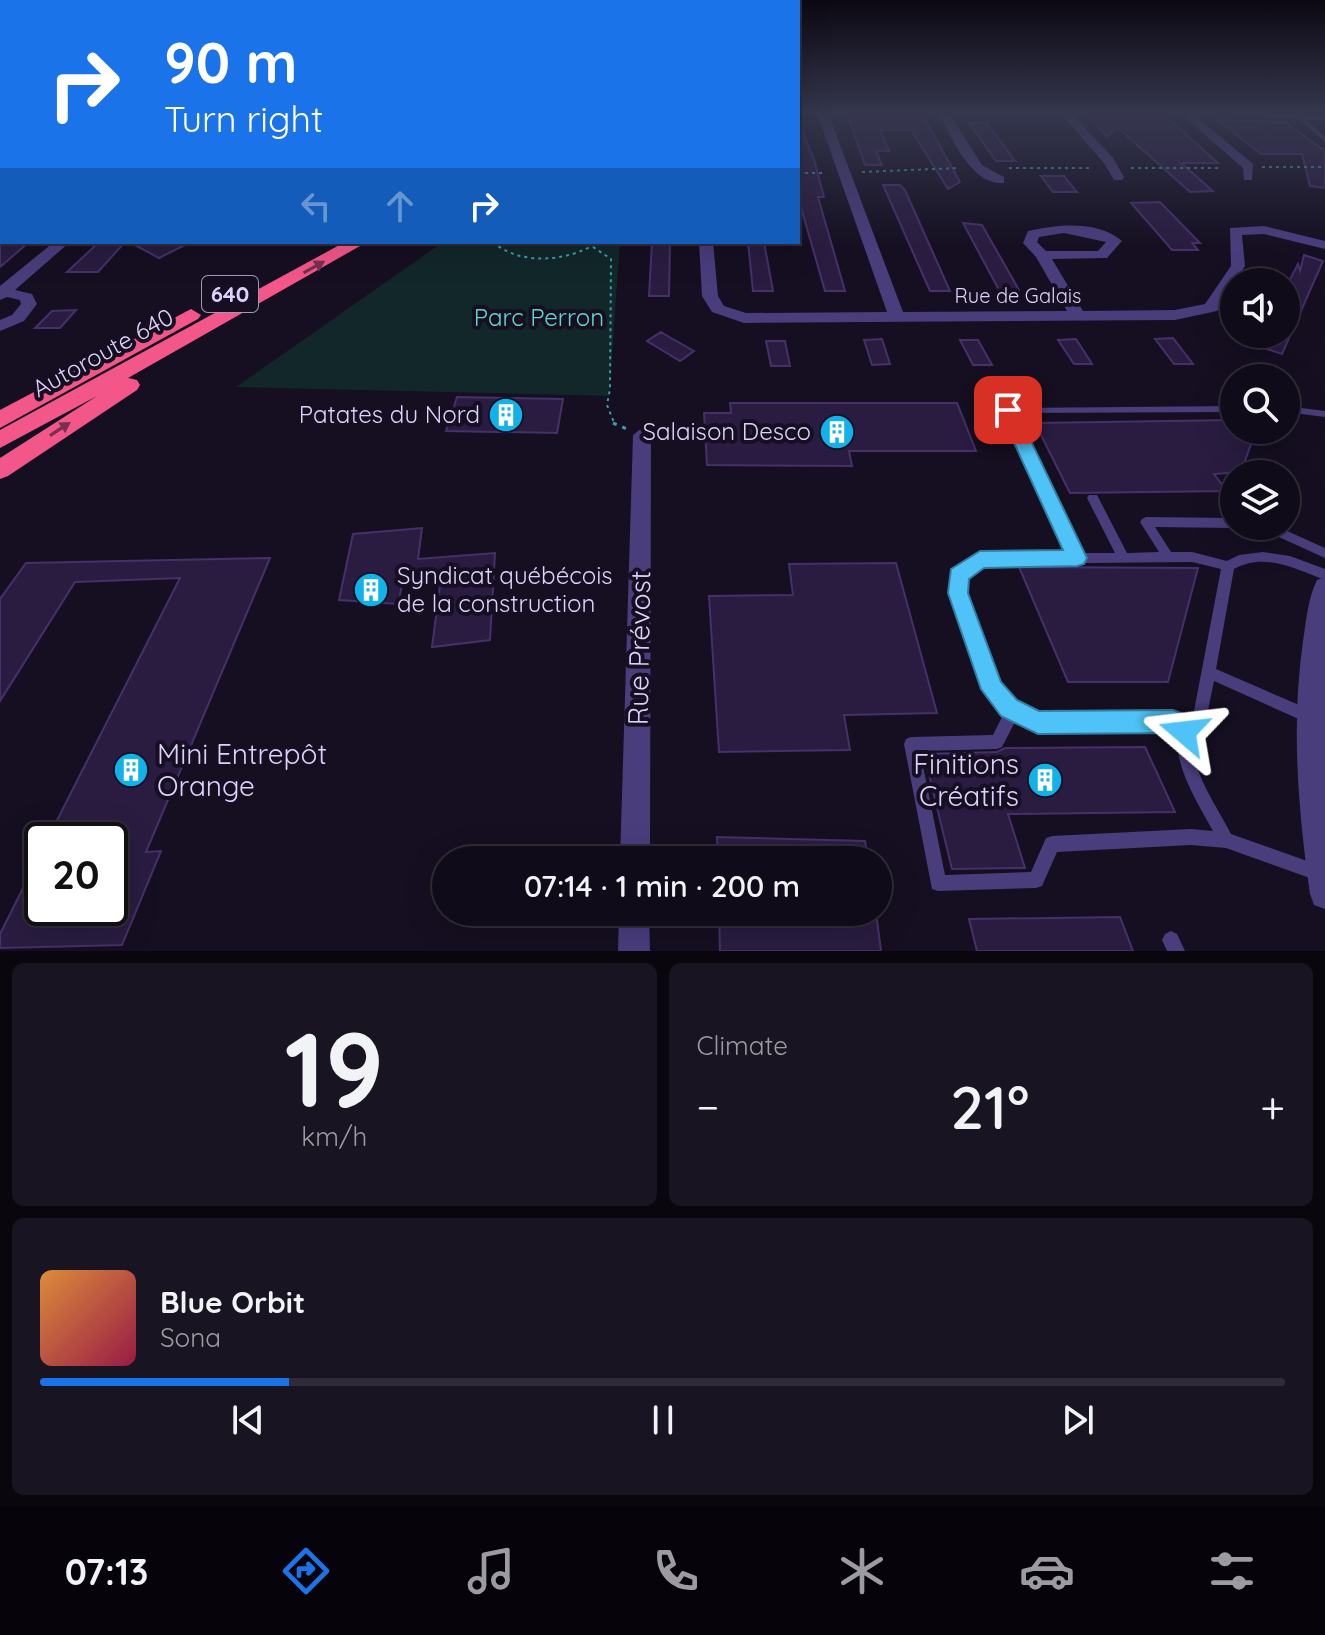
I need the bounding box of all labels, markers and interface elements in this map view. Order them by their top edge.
text: 90 m [164,27,298,97]
icon: right [32,32,136,136]
text: Turn right [164,96,323,141]
icon: left [294,184,338,228]
icon: ahead [378,184,422,228]
icon: right [462,184,506,228]
one-way arrow [303,260,326,274]
map controls [1220,268,1300,540]
button: sound [1220,268,1300,348]
road number: 640 [202,276,258,312]
street label: Rue de Galais [955,283,1081,308]
street label: Autoroute 640 [27,301,178,403]
park label: Parc Perron [474,302,604,332]
button: search [1220,364,1300,444]
pin [974,376,1042,444]
icon: arrive [986,388,1030,432]
building icon: Patates du Nord [487,396,525,434]
place label: Patates du Nord [299,399,480,429]
building icon: Salaison Desco [818,413,856,451]
place label: Salaison Desco [642,416,811,446]
one-way arrow [49,423,71,437]
button: layers [1220,460,1300,540]
place label: Syndicat québécois de la construction [397,560,613,618]
street label: Rue Prévost [620,570,657,726]
building icon: Syndicat québécois de la construction [352,571,390,609]
position arrow [1142,690,1226,774]
place label: Mini Entrepôt Orange [157,736,327,803]
place label: Finitions Créatifs [913,746,1019,813]
building icon: Mini Entrepôt Orange [112,751,150,789]
building icon: Finitions Créatifs [1026,761,1064,799]
speed limit sign: 20 [24,822,128,926]
text: 07:14 · 1 min · 200 m [524,867,800,905]
text: 19 [284,1003,384,1133]
text: Climate [697,1029,788,1062]
text: 21° [950,1069,1029,1144]
text: − [697,1079,719,1134]
text: + [1260,1079,1285,1134]
text: km/h [301,1120,367,1153]
text: Blue Orbit [160,1283,305,1321]
text: Sona [160,1321,221,1354]
icon: previous [226,1398,270,1442]
icon: pause [641,1398,685,1442]
icon: next [1056,1398,1100,1442]
icon: directions [278,1543,334,1599]
icon: music [463,1543,519,1599]
icon: phone [648,1543,704,1599]
icon: climate [834,1543,890,1599]
icon: car [1019,1543,1075,1599]
icon: filters [1204,1543,1260,1599]
text: 07:13 [65,1549,148,1594]

